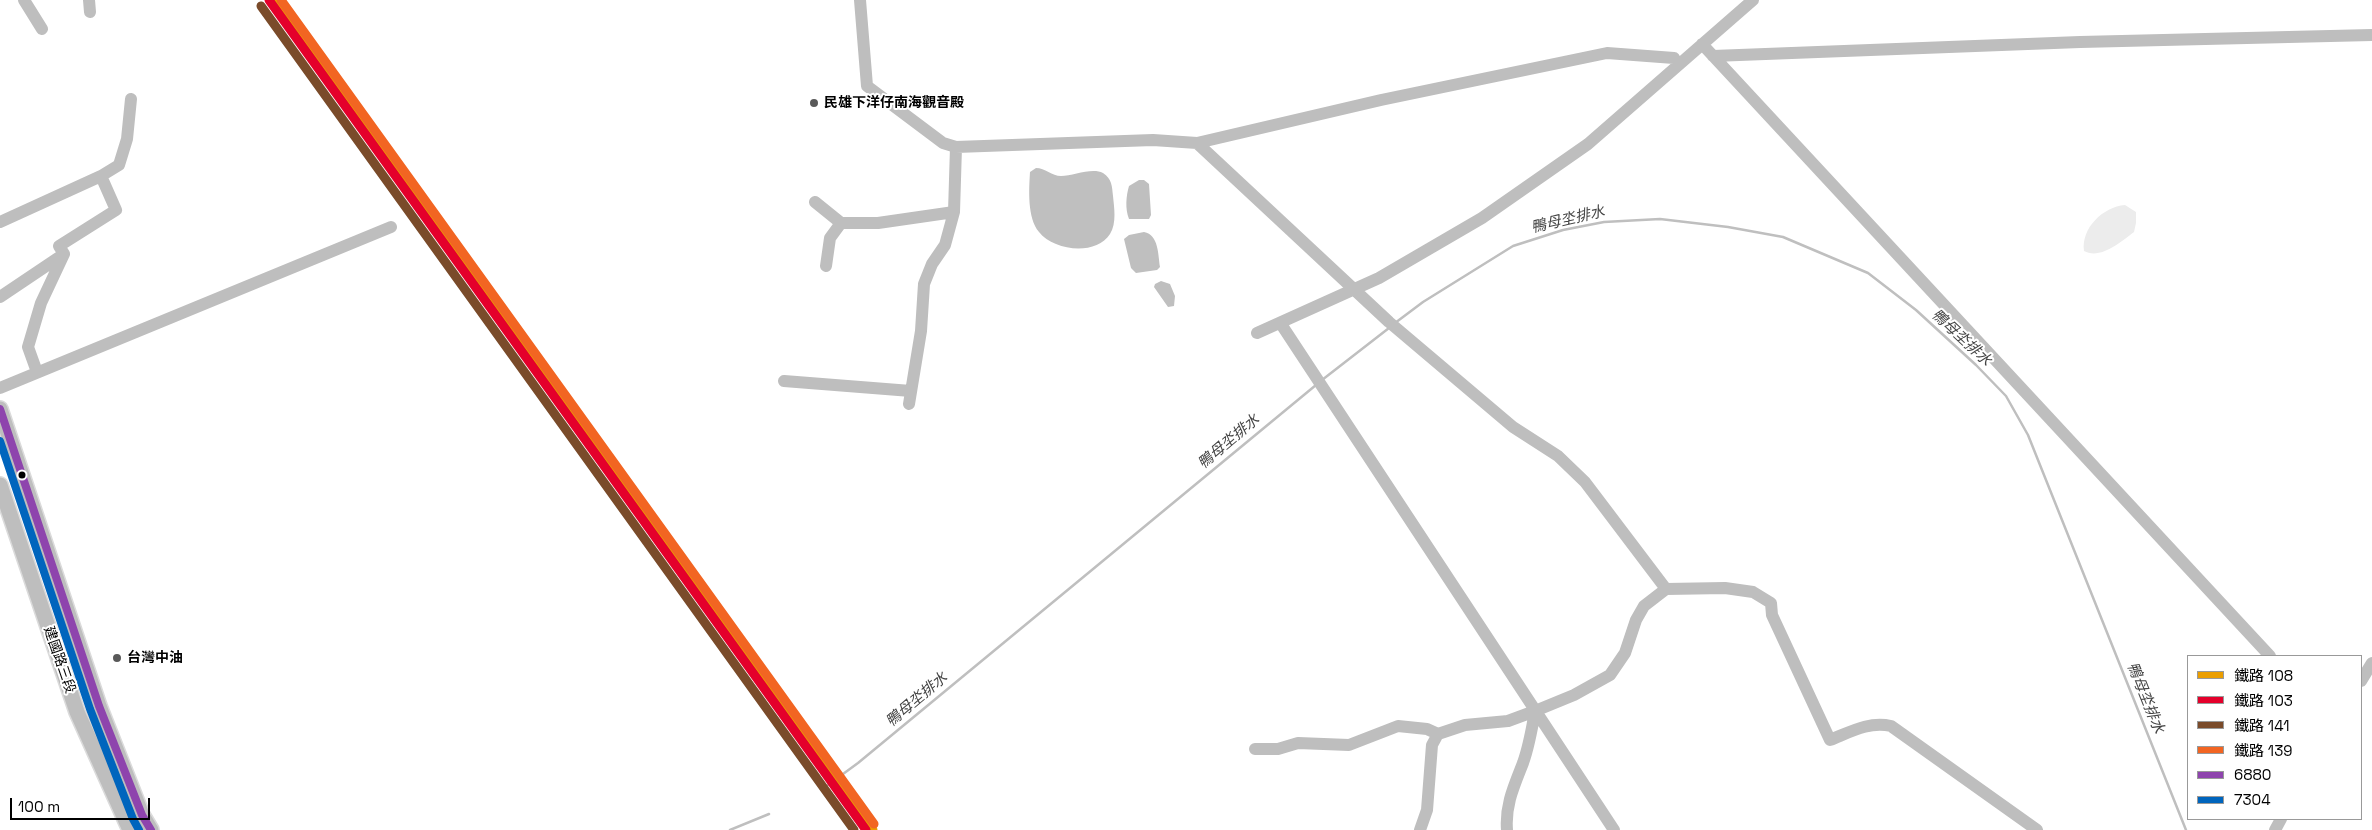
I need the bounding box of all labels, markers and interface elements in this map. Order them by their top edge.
place label: 民雄下洋仔南海觀音殿 [824,95,964,111]
marker: 民雄下洋仔南海觀音殿 [808,97,820,109]
water label: 鴨母坔排水 [1529,203,1607,237]
water label: 鴨母坔排水 [1927,306,1995,370]
water label: 鴨母坔排水 [1194,411,1264,473]
unlabelled marker [17,470,27,480]
street label: 建國路三段 [40,624,78,696]
place label: 台灣中油 [127,650,183,666]
marker: 台灣中油 [111,652,123,664]
legend [2187,655,2362,820]
water label: 鴨母坔排水 [2123,660,2167,736]
text: 鐵路 108 [2234,666,2293,685]
water label: 鴨母坔排水 [882,669,952,731]
text: 鐵路 103 [2234,691,2293,710]
text: 鐵路 141 [2234,716,2289,735]
text: 鐵路 139 [2234,741,2292,760]
text: 6880 [2234,765,2272,784]
scale bar [12,788,152,820]
text: 7304 [2234,790,2271,809]
text: 100 m [18,797,60,816]

